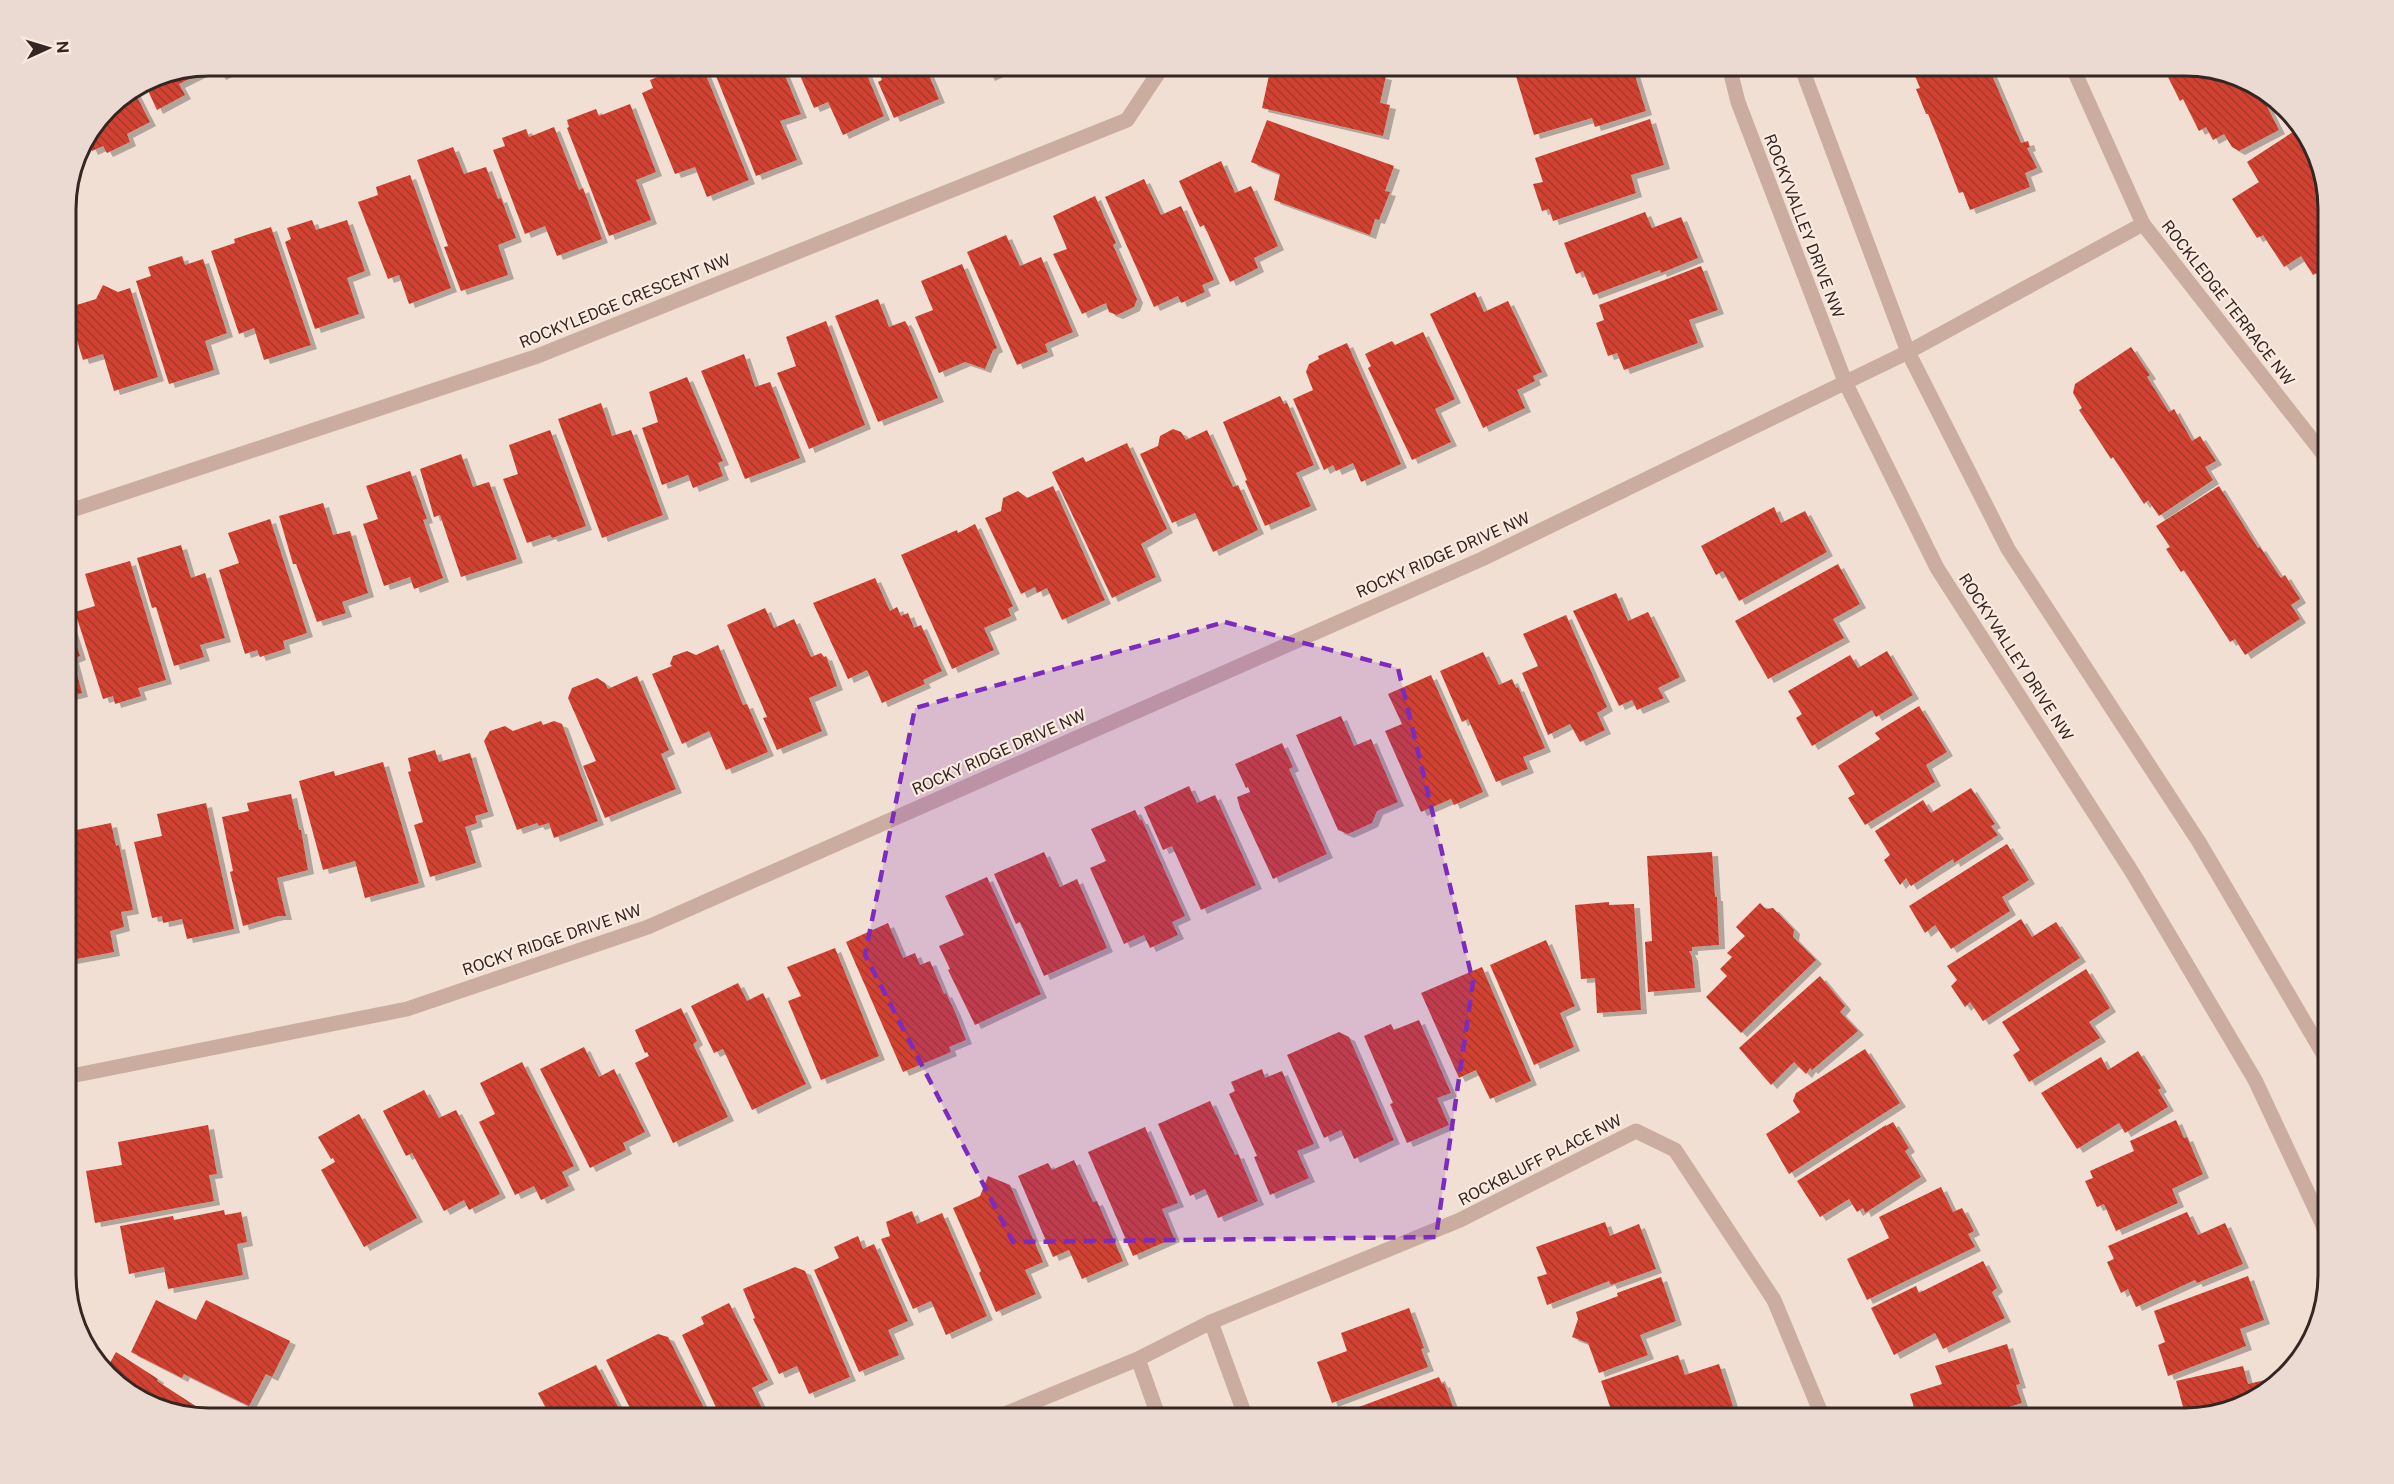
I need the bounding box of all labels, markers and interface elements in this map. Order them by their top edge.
north arrow [18,18,78,78]
text: N [53,40,72,54]
street label: ROCKYVALLEY DRIVE NW [1760,131,1848,321]
street label: ROCKLEDGE TERRACE NW [2158,217,2298,389]
street label: ROCKYLEDGE CRESCENT NW [517,250,733,352]
street label: ROCKY RIDGE DRIVE NW [1353,508,1533,602]
street label: ROCKYVALLEY DRIVE NW [1955,570,2077,744]
street label: ROCKY RIDGE DRIVE NW [909,705,1089,799]
street label: ROCKY RIDGE DRIVE NW [460,900,644,980]
street label: ROCKBLUFF PLACE NW [1455,1111,1625,1209]

